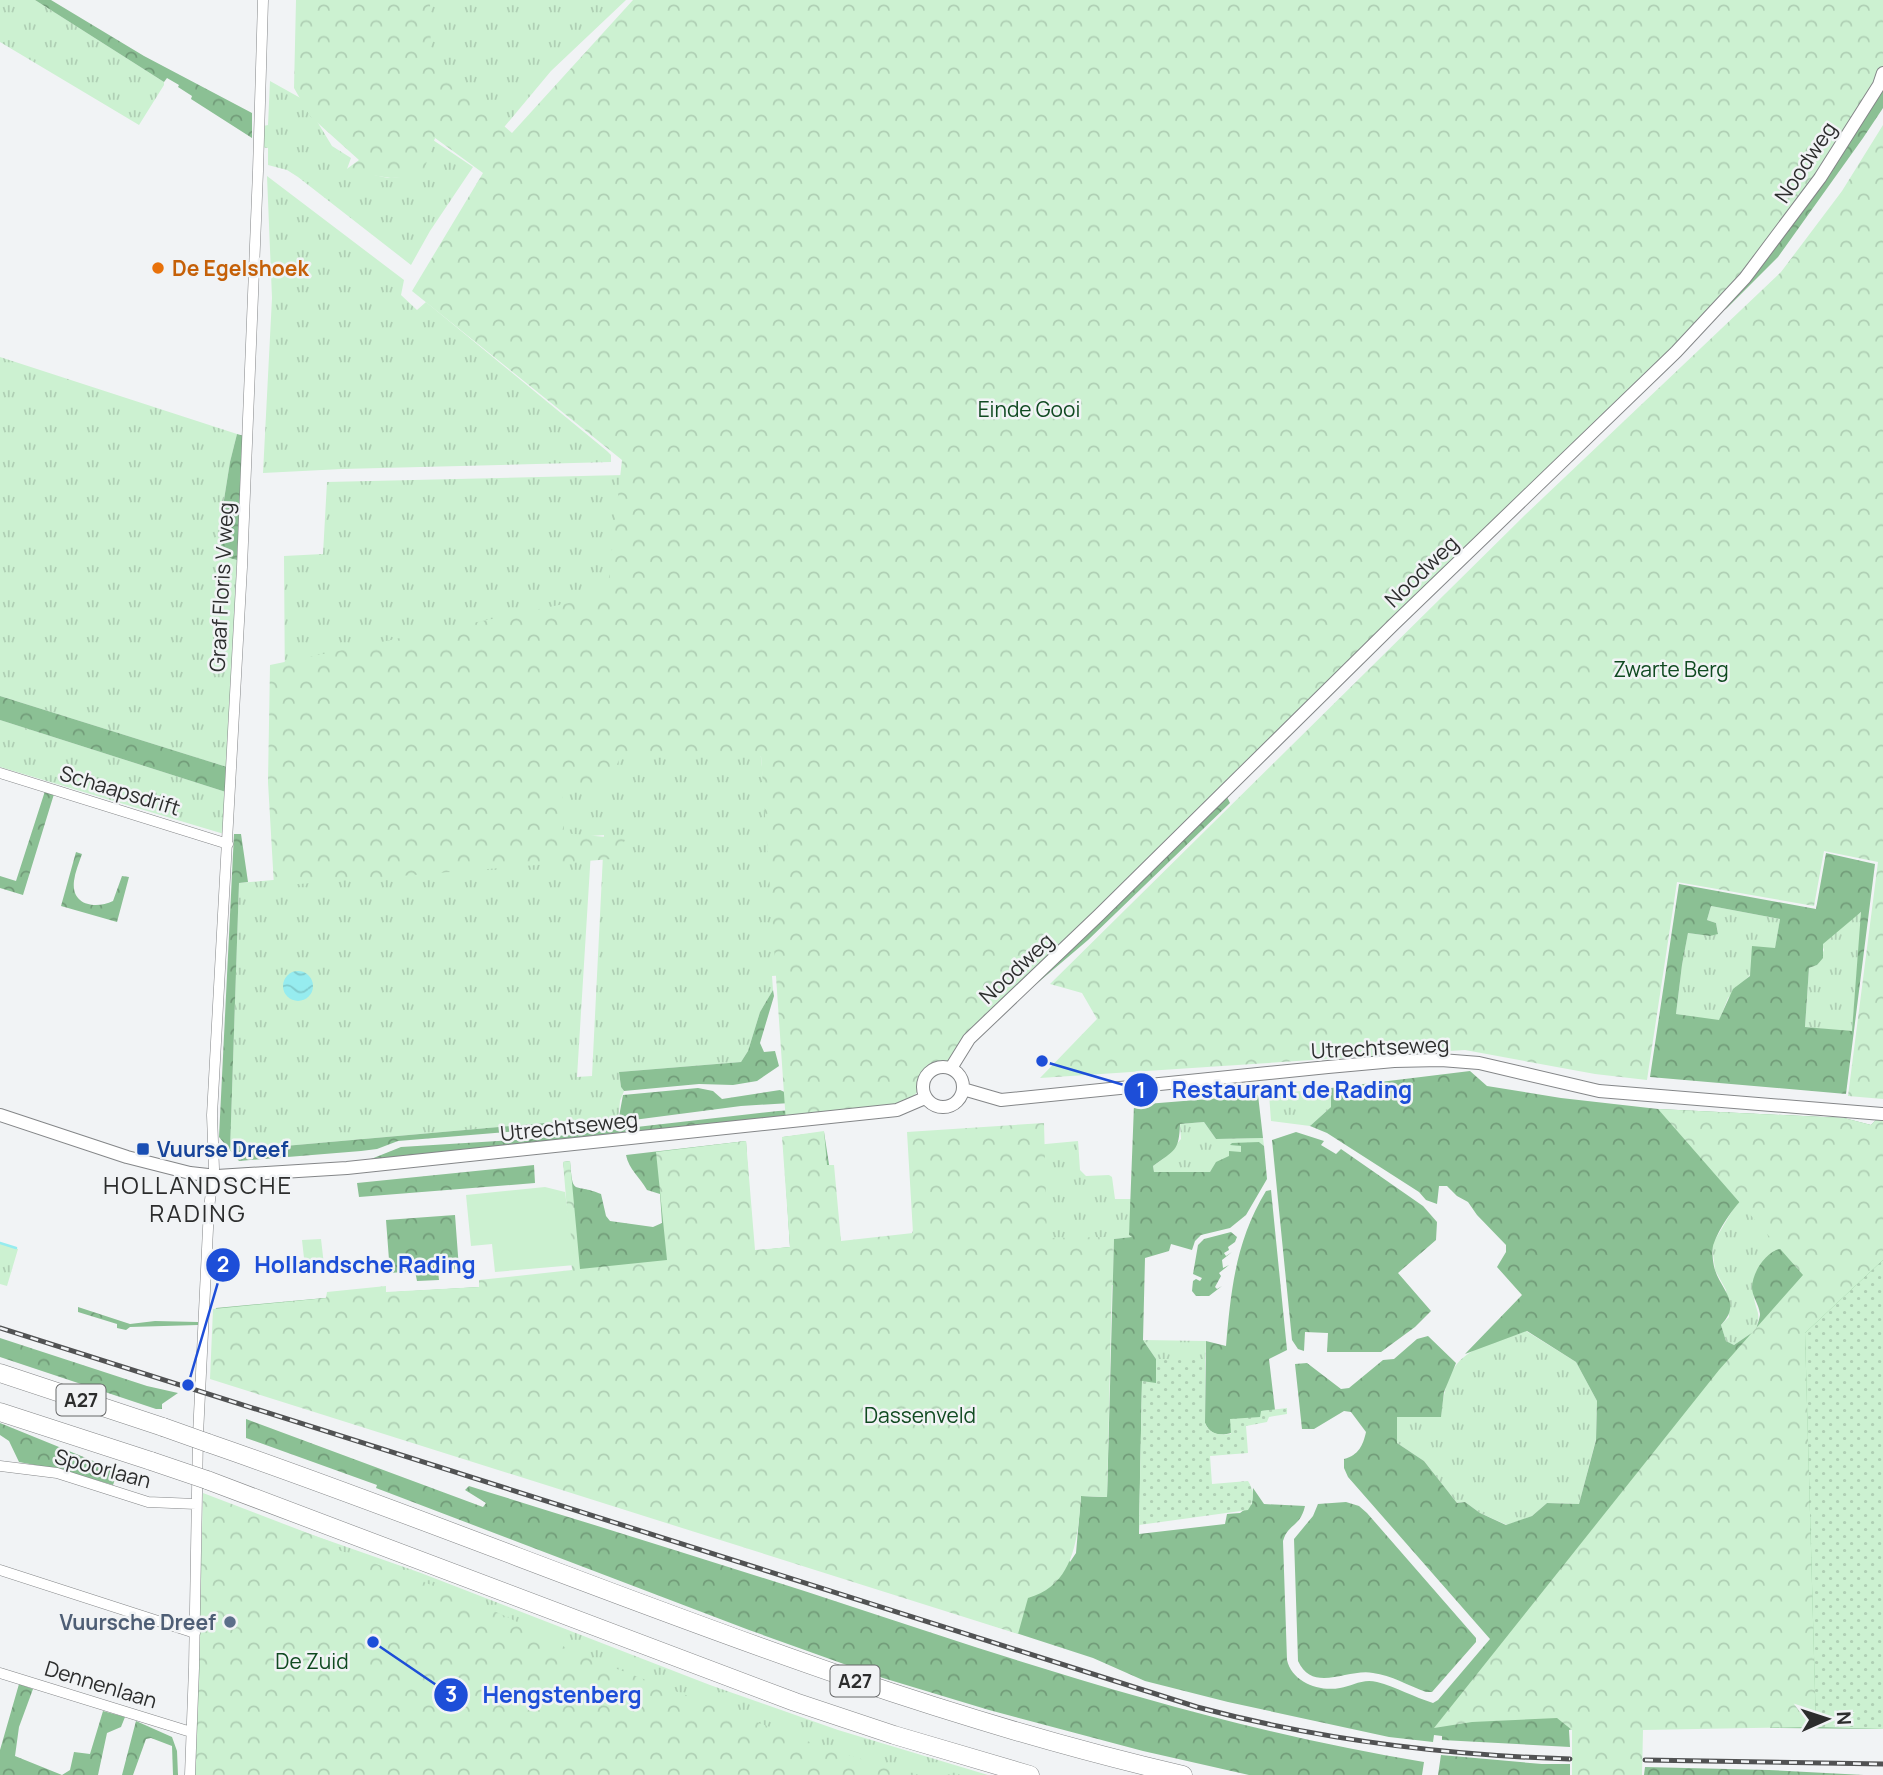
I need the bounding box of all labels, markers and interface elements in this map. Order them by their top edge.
street label: Noodweg [1768,116,1842,208]
place label: De Egelshoek [172,254,309,282]
marker: De Egelshoek [150,260,166,276]
park label: Einde Gooi [978,395,1080,423]
street label: Graaf Floris V weg [203,501,239,673]
street label: Noodweg [1378,529,1464,613]
park label: Zwarte Berg [1613,655,1729,683]
street label: Schaapsdrift [56,758,184,822]
street label: Noodweg [973,926,1059,1010]
street label: Utrechtseweg [1310,1029,1450,1065]
callout: Restaurant de Rading [1123,1068,1427,1112]
text: Restaurant de Rading [1172,1073,1412,1105]
text: 1 [1136,1076,1146,1104]
street label: Utrechtseweg [499,1105,639,1147]
place label: Vuurse Dreef [157,1135,288,1163]
marker: Vuurse Dreef [135,1141,151,1157]
district label: HOLLANDSCHE RADING [103,1168,293,1229]
callout: Hollandsche Rading [206,1243,490,1287]
text: Hollandsche Rading [254,1248,476,1280]
text: 2 [217,1250,229,1278]
road number: A27 [56,1384,106,1416]
park label: Dassenveld [864,1401,976,1429]
street label: Spoorlaan [52,1442,154,1494]
place label: Vuursche Dreef [59,1608,216,1636]
marker: Vuursche Dreef [222,1614,238,1630]
park label: De Zuid [275,1647,349,1675]
street label: Dennenlaan [41,1654,161,1714]
road number: A27 [830,1666,880,1696]
callout: Hengstenberg [434,1673,656,1717]
text: Hengstenberg [482,1678,642,1710]
text: 3 [445,1680,457,1708]
north arrow [1792,1684,1862,1754]
text: N [1831,1711,1857,1726]

